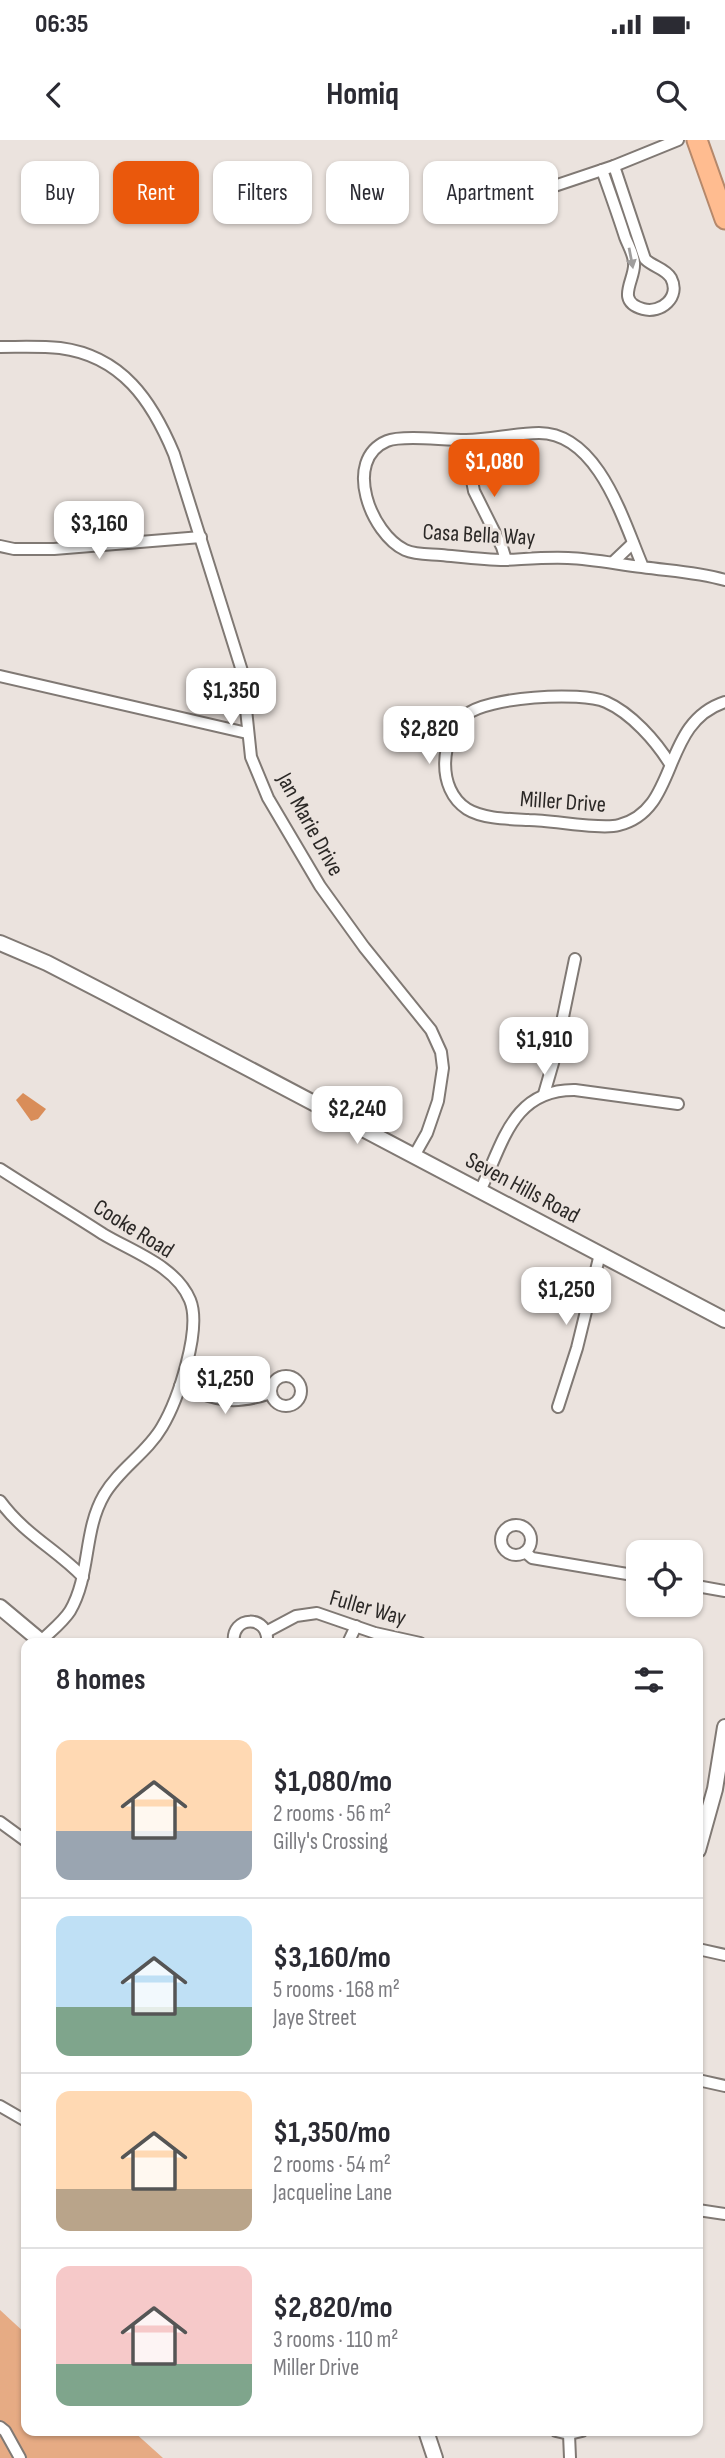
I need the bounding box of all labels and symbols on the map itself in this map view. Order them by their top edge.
one-way arrow [626,247,637,269]
pin: $1,080 [437,440,551,499]
pin: $3,160 [42,502,156,561]
street label: Casa Bella Way [422,518,536,552]
pin: $1,350 [174,668,288,728]
pin: $2,820 [372,706,486,766]
street label: Jan Marie Drive [270,767,350,881]
street label: Miller Drive [519,785,607,819]
pin: $1,910 [487,1018,601,1077]
pin: $2,240 [300,1086,414,1146]
street label: Seven Hills Road [461,1146,584,1230]
street label: Cooke Road [88,1193,179,1264]
pin: $1,250 [509,1268,623,1327]
pin: $1,250 [168,1356,282,1416]
street label: Fuller Way [326,1584,409,1632]

